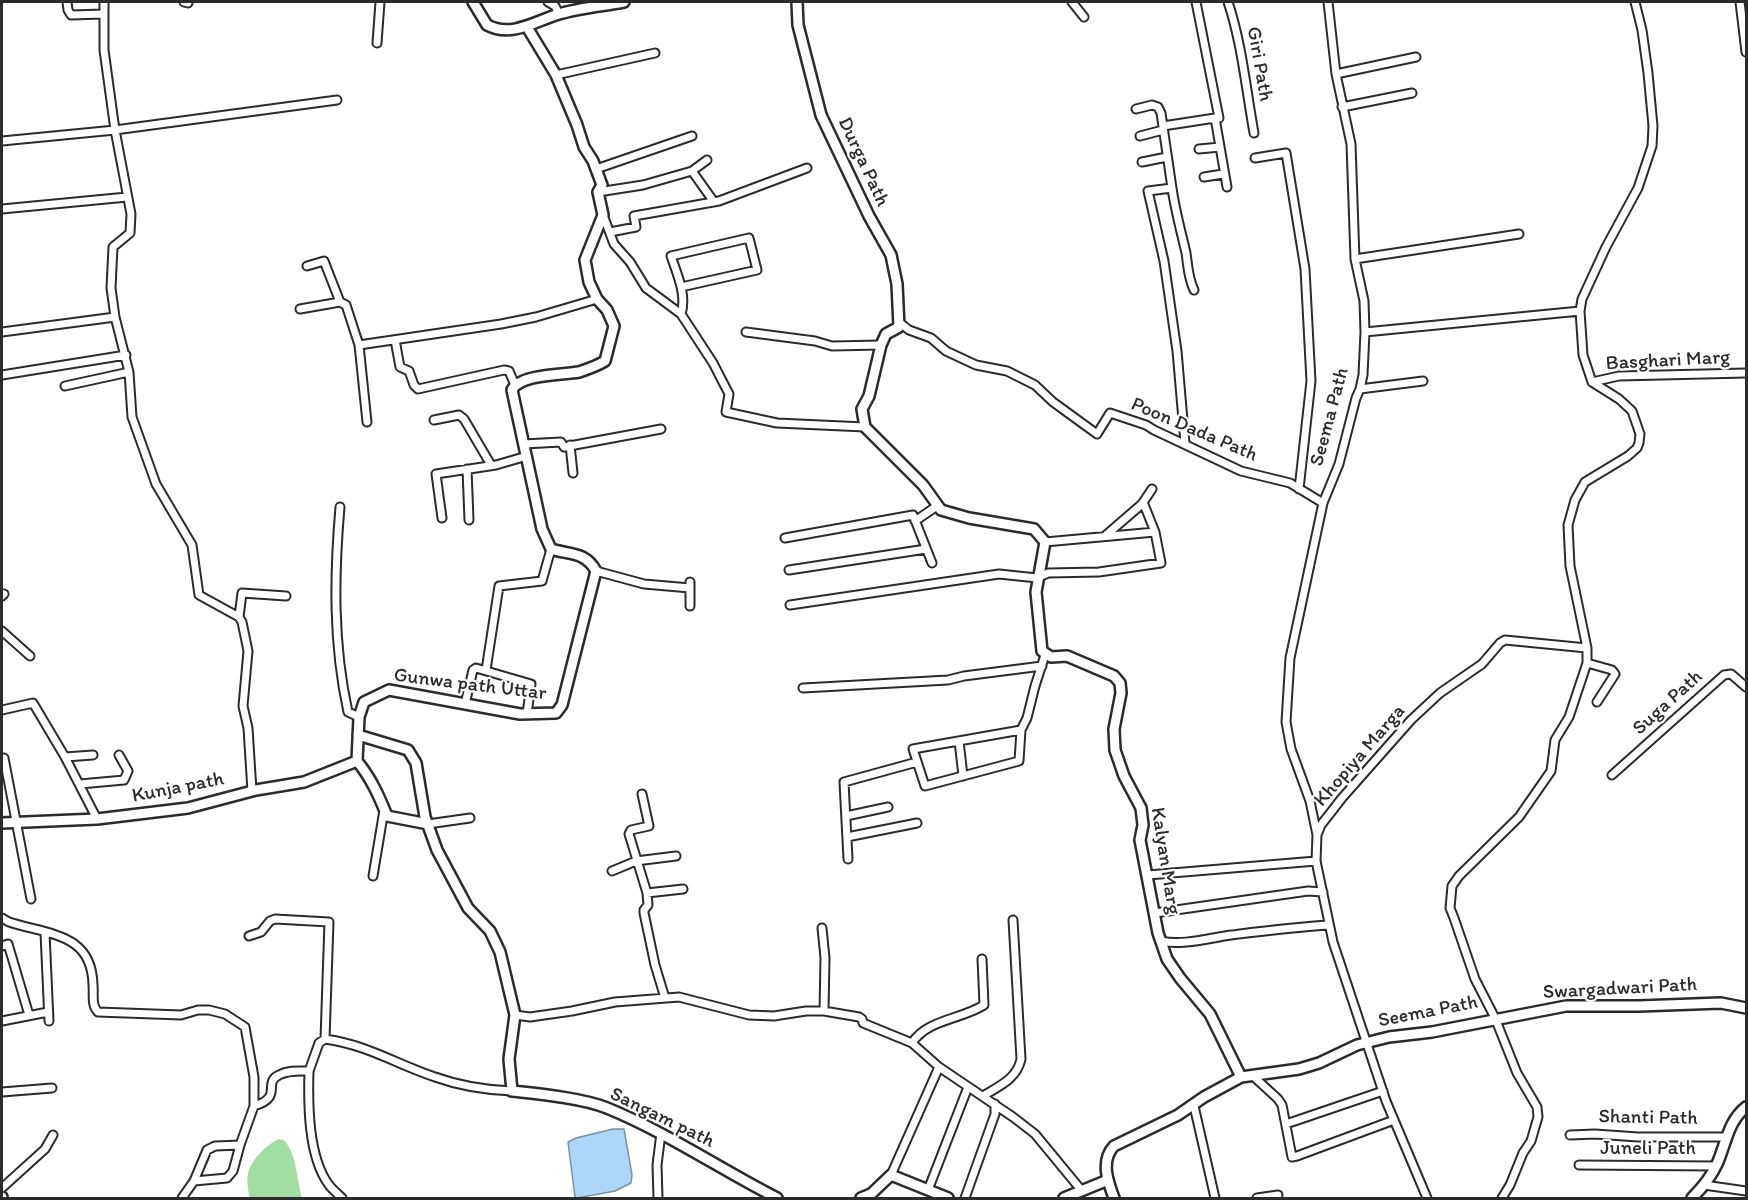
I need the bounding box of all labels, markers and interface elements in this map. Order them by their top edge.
street label: Giri Path [1241,25,1277,103]
street label: Durga Path [832,114,894,210]
street label: Basghari Marg [1605,346,1731,376]
street label: Seema Path [1305,365,1355,469]
street label: Poon Dada Path [1127,393,1261,467]
street label: Gunwa path Uttar [392,664,548,706]
street label: Suga Path [1628,665,1708,741]
street label: Khopiya Marga [1309,700,1411,812]
street label: Kunja path [130,767,226,809]
street label: Kalyan Marg [1145,806,1185,916]
street label: Swargadwari Path [1542,973,1698,1005]
street label: Seema Path [1376,991,1480,1033]
street label: Sangam path [606,1082,718,1154]
street label: Shanti Path [1598,1105,1698,1131]
street label: Juneli Path [1600,1137,1696,1161]

